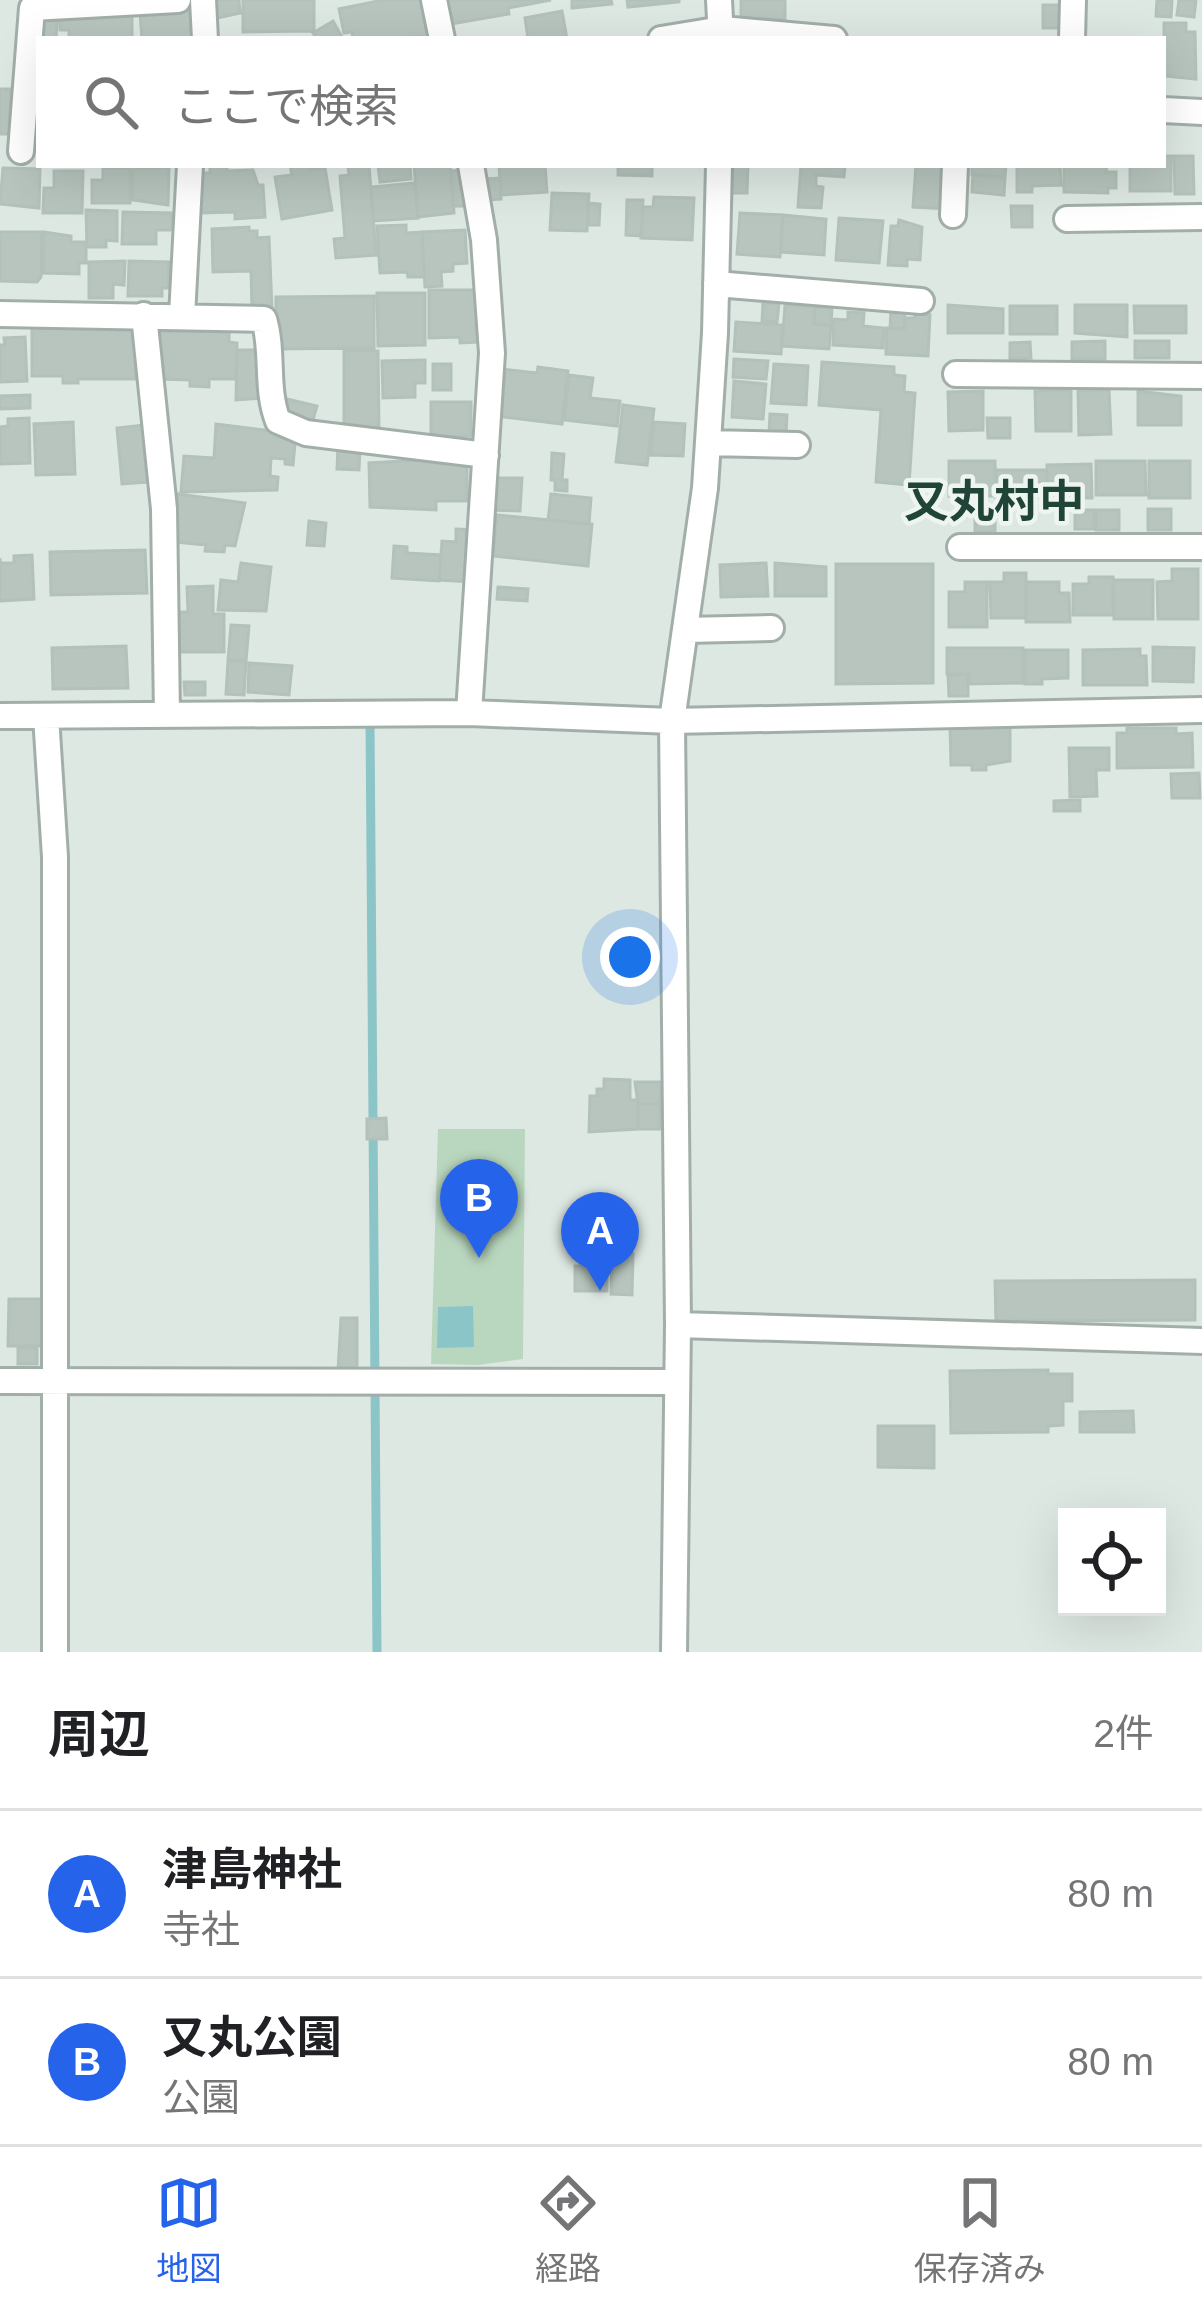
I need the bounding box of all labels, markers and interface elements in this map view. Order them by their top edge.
search box [36,36,1166,168]
icon: search [78,69,144,135]
text: ここで検索 [174,81,399,132]
district label: 又丸村中 [904,476,1084,527]
your location [600,927,660,987]
pin: B [440,1159,518,1258]
pin: A [561,1192,639,1291]
map controls [1058,1508,1166,1616]
button: locate [1058,1508,1166,1616]
text: 周辺 [48,1706,150,1763]
text: 2件 [1093,1712,1154,1755]
text: 津島神社 [162,1844,342,1895]
text: A [73,1872,101,1915]
text: 80 m [1067,1872,1154,1915]
text: 寺社 [162,1908,240,1951]
text: 又丸公園 [162,2012,342,2063]
text: B [73,2040,101,2083]
text: 80 m [1067,2040,1154,2083]
text: 公園 [162,2076,240,2119]
tab: 地図 [156,2170,222,2290]
tab: 経路 [535,2170,601,2290]
tab: 保存済み [914,2170,1046,2290]

